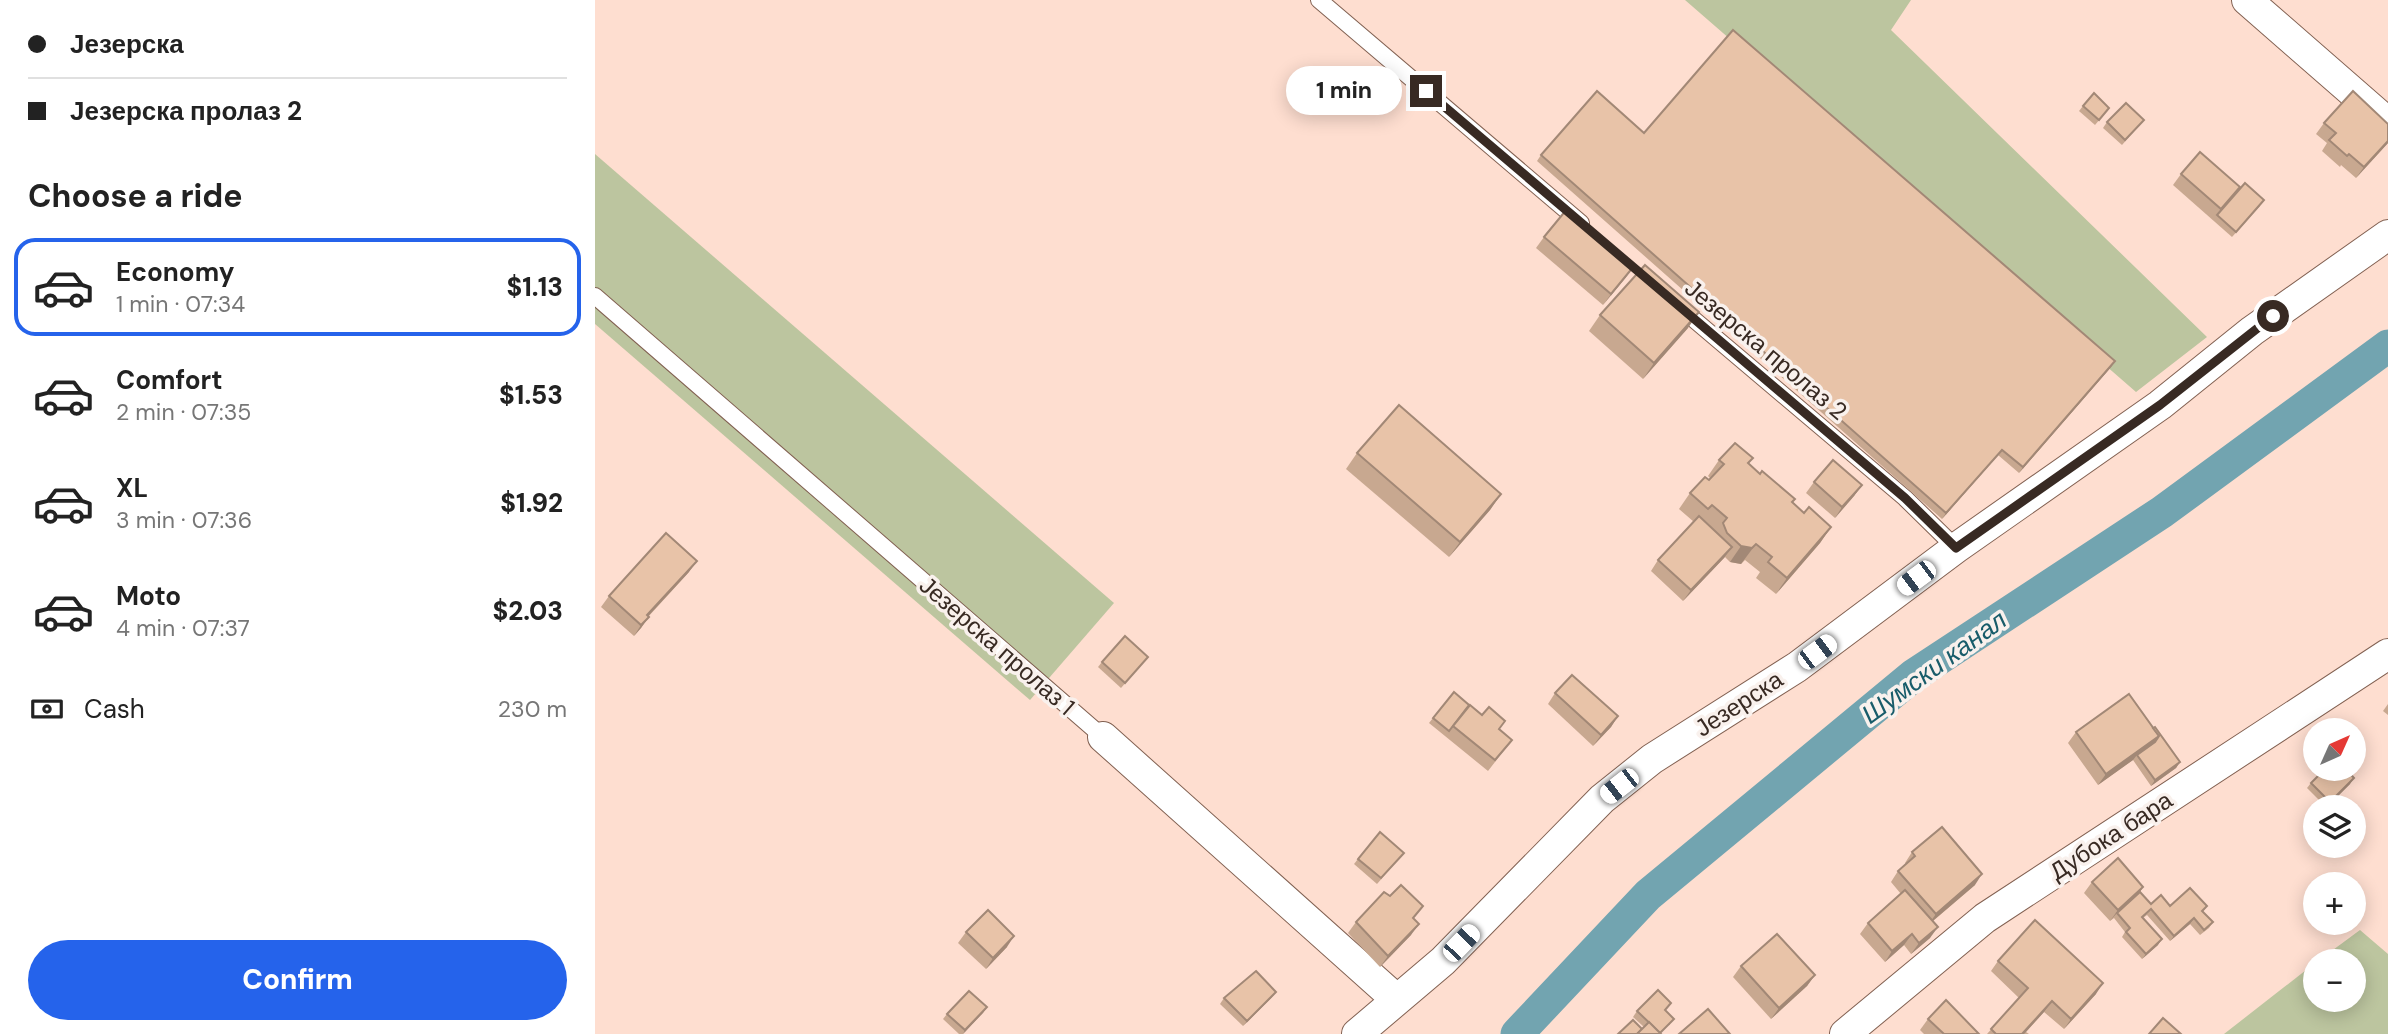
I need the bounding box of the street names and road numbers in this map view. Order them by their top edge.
street label: Језерска пролаз 2 [1679,273,1854,427]
street label: Језерска пролаз 1 [913,570,1082,722]
street label: Језерска [1689,663,1789,743]
street label: Дубока бара [2044,784,2178,887]

